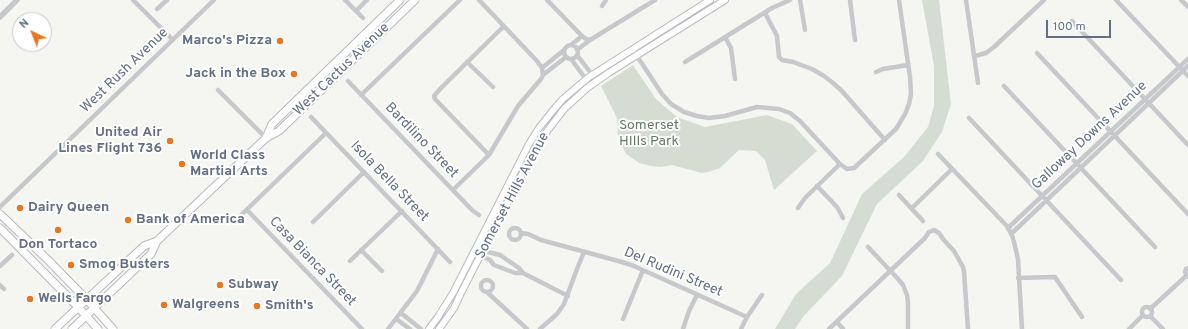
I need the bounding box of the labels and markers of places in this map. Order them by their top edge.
place label: Marco's Pizza [182,33,272,49]
marker: Marco's Pizza [275,36,285,46]
place label: Jack in the Box [185,66,286,82]
marker: Jack in the Box [289,69,299,79]
place label: United Air Lines Flight 736 [58,125,162,158]
marker: United Air Lines Flight 736 [165,136,175,146]
place label: World Class Martial Arts [190,148,268,180]
marker: World Class Martial Arts [177,159,187,169]
place label: Dairy Queen [28,200,109,216]
marker: Dairy Queen [15,203,25,213]
place label: Bank of America [136,212,245,228]
marker: Bank of America [123,215,133,225]
marker: Don Tortaco [53,225,63,235]
place label: Don Tortaco [19,237,97,253]
place label: Smog Busters [79,257,170,273]
marker: Smog Busters [66,260,76,270]
place label: Subway [228,277,279,293]
marker: Subway [215,280,225,290]
place label: Wells Fargo [38,291,112,307]
marker: Wells Fargo [25,294,35,304]
place label: Walgreens [172,297,240,313]
place label: Smith's [265,298,314,314]
marker: Walgreens [159,300,169,310]
marker: Smith's [252,301,262,311]

